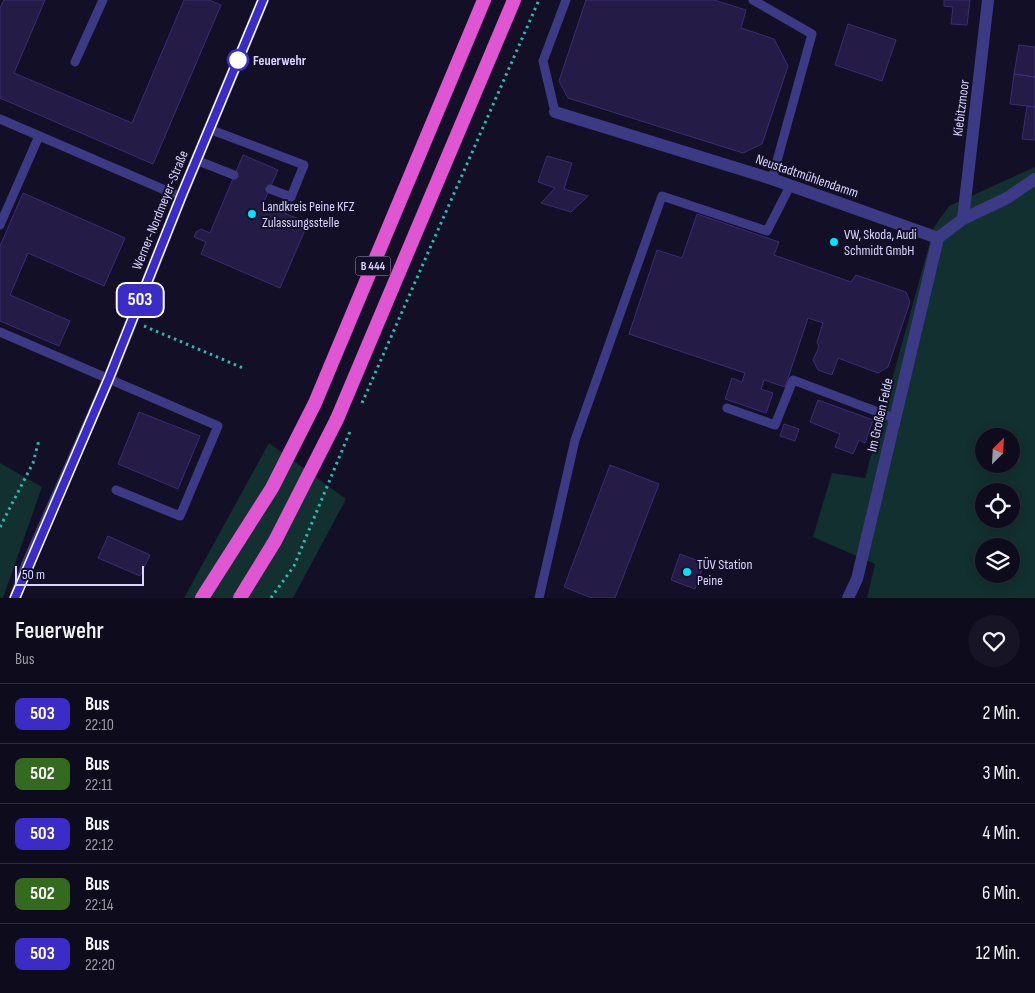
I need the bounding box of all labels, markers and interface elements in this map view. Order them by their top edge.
marker: Feuerwehr [227,49,249,71]
place label: Feuerwehr [253,52,307,69]
street label: Kiebitzmoor [949,79,973,137]
street label: Werner-Nordmeyer-Straße [128,148,192,272]
street label: Neustadtmühlendamm [753,150,861,202]
place label: Landkreis Peine KFZ Zulassungsstelle [262,198,355,231]
marker: Landkreis Peine KFZ Zulassungsstelle [246,208,258,220]
place label: VW, Skoda, Audi Schmidt GmbH [844,226,917,259]
marker: VW, Skoda, Audi Schmidt GmbH [828,236,840,248]
road number: B 444 [356,256,390,276]
line badge: 503 [111,284,169,316]
text: 503 [128,289,152,310]
street label: Im Großen Felde [863,376,897,454]
north arrow [975,428,1020,472]
map controls [975,428,1020,583]
button: locate [975,483,1020,528]
button: layers [975,538,1020,583]
place label: TÜV Station Peine [697,556,752,589]
scale bar [15,563,144,586]
text: 50 m [22,566,45,583]
marker: TÜV Station Peine [681,566,693,578]
button: heart [968,615,1020,667]
text: Feuerwehr [15,616,104,645]
text: Bus [15,650,35,669]
text: Bus [85,693,110,716]
text: 2 Min. [983,702,1020,725]
text: 503 [30,703,55,724]
text: 22:10 [85,716,114,735]
text: Bus [85,753,110,776]
text: 3 Min. [982,762,1020,785]
text: 502 [30,763,55,784]
text: 22:11 [85,776,112,795]
text: Bus [85,813,110,836]
text: 4 Min. [982,822,1020,845]
text: 503 [30,823,55,844]
text: 22:12 [85,836,114,855]
text: Bus [85,873,110,896]
text: 6 Min. [982,882,1020,905]
text: 502 [30,883,55,904]
text: 22:14 [85,896,114,915]
text: Bus [85,933,110,956]
text: 12 Min. [976,942,1020,965]
text: 503 [30,943,55,964]
text: 22:20 [85,956,115,975]

